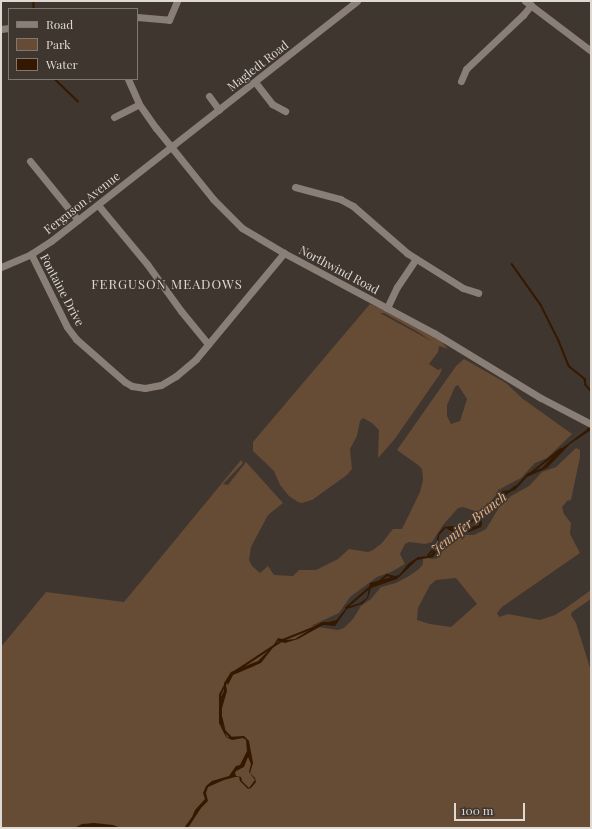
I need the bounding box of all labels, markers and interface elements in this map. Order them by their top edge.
legend [8,8,138,80]
text: Road [46,16,73,32]
text: Park [46,36,71,52]
street label: Magledt Road [225,38,291,94]
text: Water [46,56,78,72]
street label: Ferguson Avenue [41,169,123,237]
street label: Northwind Road [297,243,381,297]
street label: Fontaine Drive [37,251,87,329]
district label: FERGUSON MEADOWS [91,276,243,292]
water label: Jennifer Branch [428,489,510,557]
scale bar [456,795,527,821]
text: 100 m [461,802,493,818]

